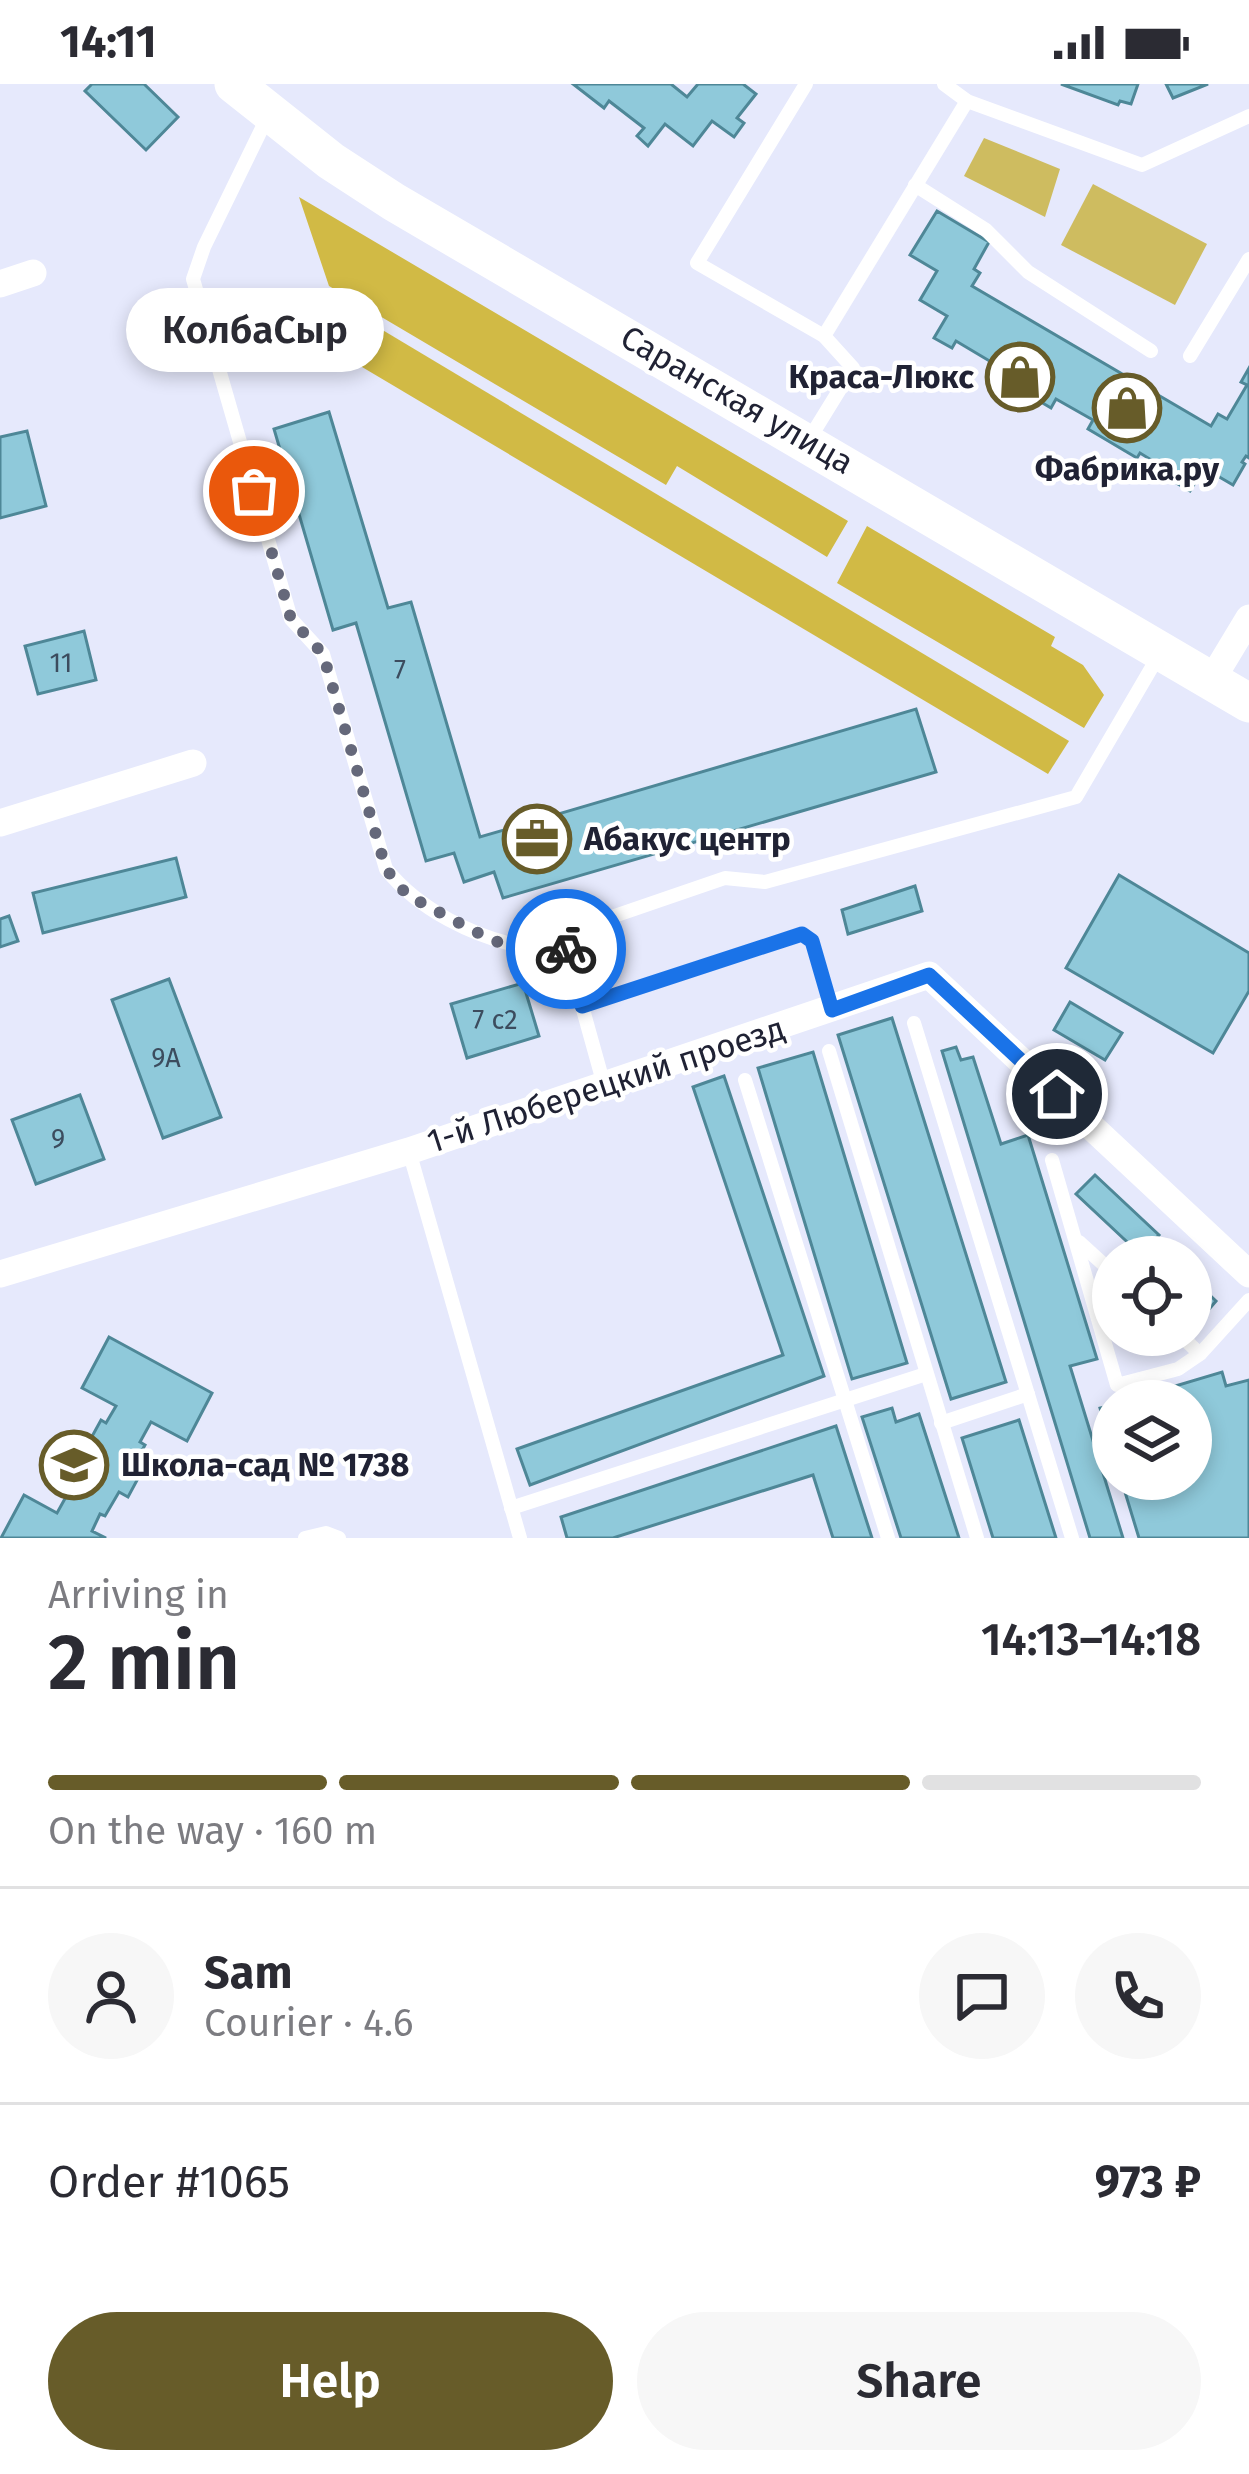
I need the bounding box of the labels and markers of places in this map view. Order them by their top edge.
callout: КолбаСыр [125,287,383,371]
shop icon: Краса-Люкс [985,342,1055,412]
place label: Краса-Люкс [789,357,974,397]
shop icon: Фабрика.ру [1092,373,1162,443]
pin [203,440,305,542]
place label: Фабрика.ру [1035,449,1220,489]
office icon: Абакус центр [502,804,572,874]
place label: Абакус центр [583,819,791,859]
pin [1006,1043,1108,1145]
school or university icon: Школа-сад № 1738 [39,1430,109,1500]
place label: Школа-сад № 1738 [121,1445,409,1485]

